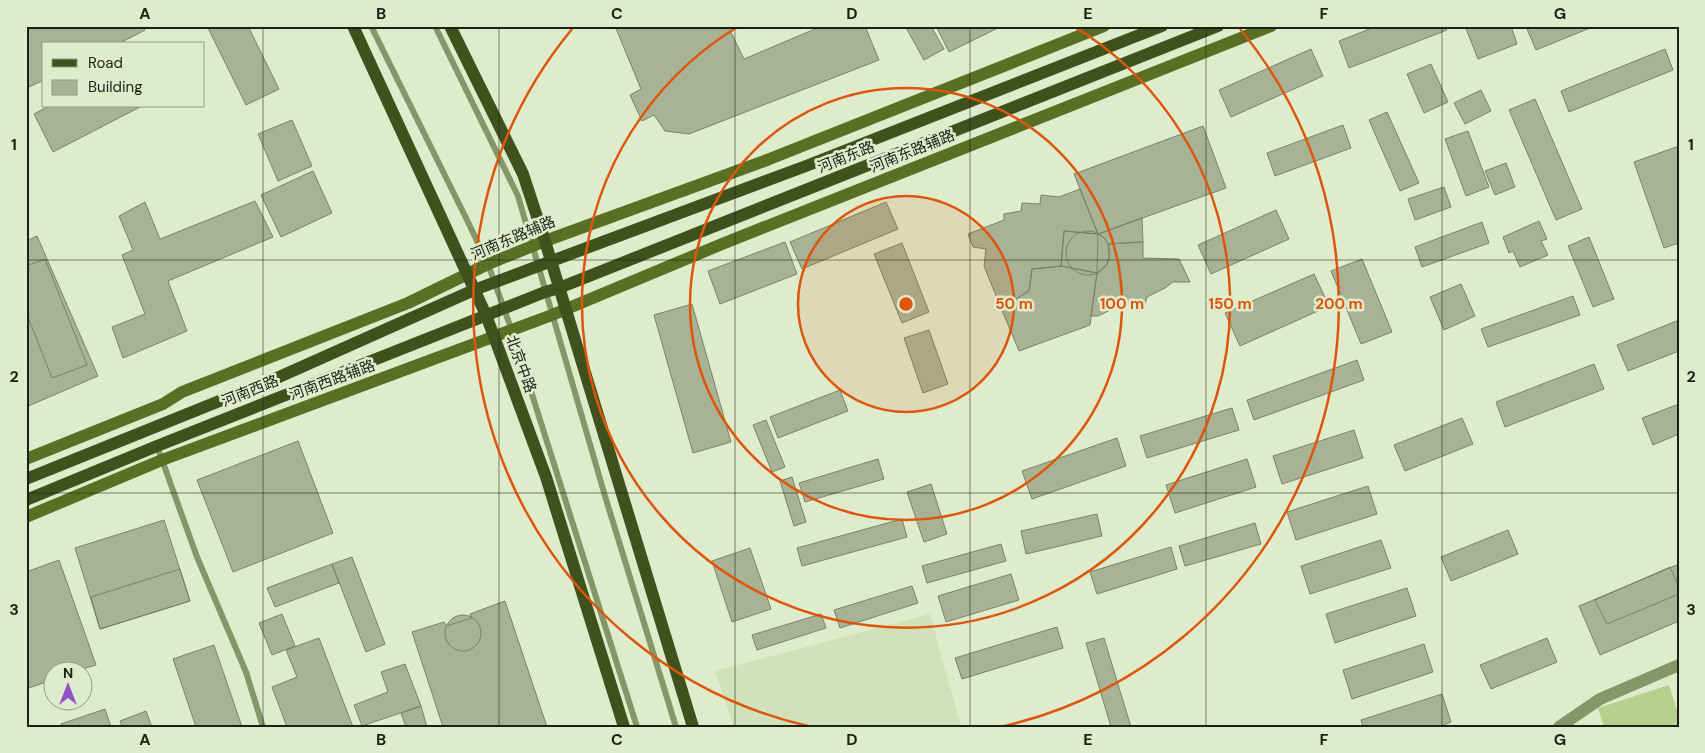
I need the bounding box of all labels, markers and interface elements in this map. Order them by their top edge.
text: A [139,3,151,24]
text: B [376,3,386,24]
text: C [611,3,623,24]
text: D [846,3,858,24]
text: E [1083,3,1093,24]
text: F [1320,3,1329,24]
text: G [1554,3,1566,24]
legend [42,42,205,108]
text: Road [88,53,123,73]
text: Building [88,77,143,97]
street label: 河南东路辅路 [867,125,957,177]
text: 1 [11,134,17,155]
text: 1 [1688,134,1694,155]
street label: 河南东路 [814,136,878,178]
street label: 河南东路辅路 [468,211,558,265]
text: 50 m [995,294,1033,314]
text: 100 m [1100,294,1144,314]
text: 150 m [1209,294,1252,314]
text: 200 m [1315,294,1363,314]
centre of rings [897,295,915,313]
street label: 北京中路 [501,332,541,396]
street label: 河南西路辅路 [286,355,378,405]
text: 2 [9,366,19,387]
text: 2 [1686,366,1696,387]
street label: 河南西路 [218,370,282,412]
text: 3 [9,599,19,620]
text: 3 [1686,599,1696,620]
north arrow [42,660,92,710]
text: N [63,664,73,682]
text: A [139,729,151,750]
text: B [376,729,386,750]
text: C [611,729,623,750]
text: D [846,729,858,750]
text: E [1083,729,1093,750]
text: F [1320,729,1329,750]
text: G [1554,729,1566,750]

